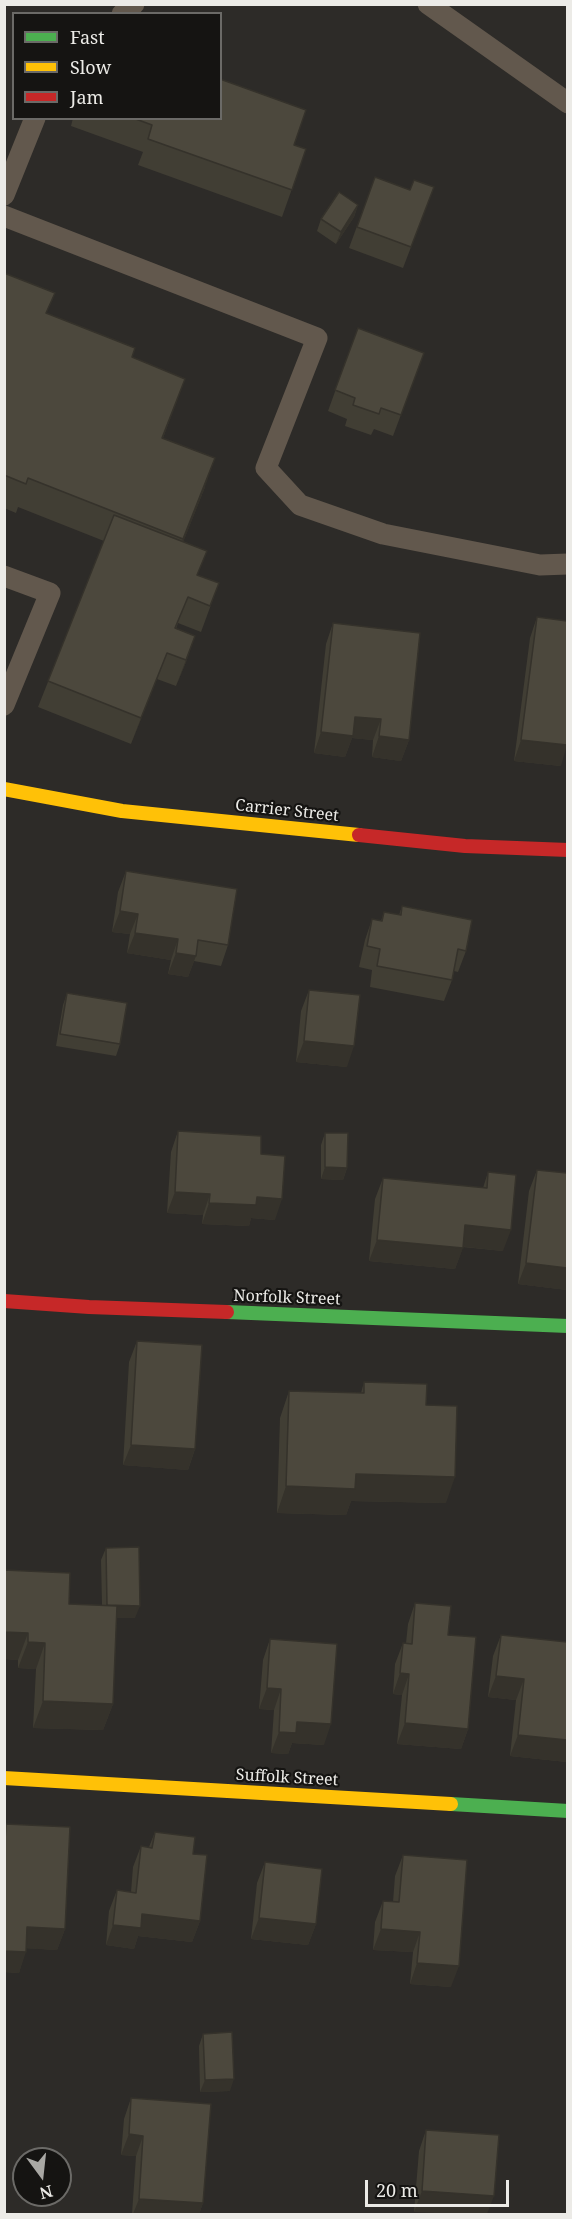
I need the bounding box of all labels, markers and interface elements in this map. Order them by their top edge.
legend [12,12,222,120]
text: Fast [70,25,105,49]
text: Slow [70,55,111,79]
text: Jam [70,85,104,109]
street label: Carrier Street [234,796,340,826]
street label: Norfolk Street [233,1287,341,1309]
street label: Suffolk Street [235,1766,339,1790]
north arrow [12,2147,72,2207]
scale bar [368,2168,512,2206]
text: 20 m [376,2178,418,2202]
text: N [37,2180,55,2205]

